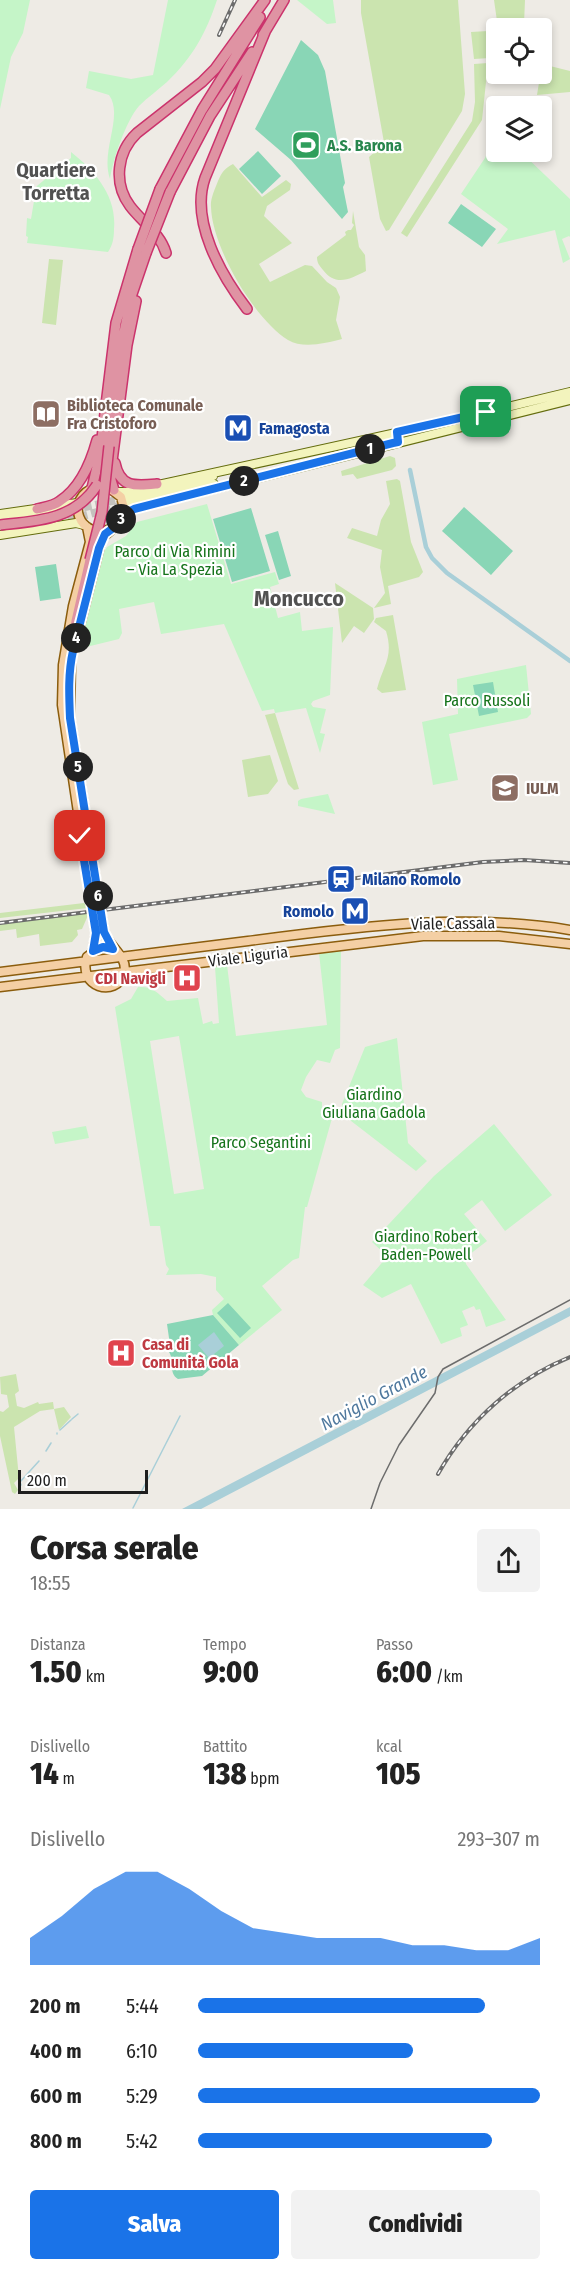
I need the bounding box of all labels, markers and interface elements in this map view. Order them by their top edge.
map controls [486,18,552,162]
button: locate [486,18,552,84]
button: layers [486,96,552,162]
sports icon: A.S. Barona [290,129,322,161]
place label: A.S. Barona [326,136,402,155]
district label: Quartiere Torretta [16,158,96,205]
pin [460,386,511,437]
icon: arrive [469,395,502,428]
place label: Biblioteca Comunale Fra Cristoforo [67,396,203,433]
library icon: Biblioteca Comunale Fra Cristoforo [30,398,62,430]
metro station icon: Famagosta [222,412,254,444]
place label: Famagosta [259,419,330,438]
pin: 1 [355,434,385,464]
text: 1 [367,439,373,458]
pin: 2 [229,466,259,496]
text: 2 [240,471,248,490]
pin: 3 [106,504,136,534]
text: 3 [117,509,125,528]
park label: Parco di Via Rimini – Via La Spezia [115,542,235,579]
district label: Moncucco [254,585,344,612]
pin: 4 [61,623,91,653]
text: 4 [72,628,80,647]
park label: Parco Russoli [444,691,530,710]
pin: 5 [63,752,93,782]
text: 5 [74,757,82,776]
school or university icon: IULM [489,772,521,804]
place label: IULM [526,779,559,798]
pin [54,810,105,861]
icon: check [63,819,96,852]
station icon: Milano Romolo [325,863,357,895]
place label: Milano Romolo [362,870,461,889]
pin: 6 [83,881,113,911]
text: 6 [94,886,102,905]
metro station icon: Romolo [339,895,371,927]
place label: Romolo [283,902,334,921]
street label: Viale Cassala [411,913,496,934]
street label: Viale Liguria [207,942,289,971]
hospital icon: CDI Navigli [171,962,203,994]
place label: CDI Navigli [95,969,166,988]
park label: Giardino Giuliana Gadola [322,1085,426,1122]
park label: Parco Segantini [211,1133,311,1152]
park label: Giardino Robert Baden-Powell [374,1227,479,1264]
place label: Casa di Comunità Gola [142,1335,239,1372]
hospital icon: Casa di Comunità Gola [105,1337,137,1369]
water label: Naviglio Grande [317,1360,432,1435]
scale bar [18,1467,148,1494]
text: 200 m [27,1471,67,1490]
text: Corsa serale [30,1528,199,1568]
button: share [477,1529,540,1592]
text: 18:55 [30,1571,70,1595]
text: Distanza [30,1635,86,1654]
text: Tempo [203,1635,247,1654]
text: Passo [376,1635,413,1654]
text: 1.50 [30,1654,82,1690]
text: 9:00 [203,1654,259,1690]
text: 6:00 [376,1654,432,1690]
text: km [82,1667,105,1686]
text: /km [432,1667,463,1686]
text: Dislivello [30,1737,90,1756]
text: Battito [203,1737,248,1756]
text: kcal [376,1737,402,1756]
text: 14 [30,1756,59,1792]
text: 138 [203,1756,247,1792]
text: 105 [376,1756,421,1792]
text: m [59,1769,75,1788]
text: bpm [247,1769,280,1788]
text: Dislivello [30,1827,105,1851]
text: 293–307 m [457,1827,540,1851]
text: 200 m [30,1994,81,2018]
text: 5:44 [126,1994,159,2018]
text: 400 m [30,2039,82,2063]
text: 6:10 [126,2039,158,2063]
text: 600 m [30,2084,82,2108]
text: 5:29 [126,2084,158,2108]
text: 800 m [30,2129,82,2153]
text: 5:42 [126,2129,158,2153]
button: Salva [30,2190,279,2259]
button: Condividi [291,2190,540,2259]

